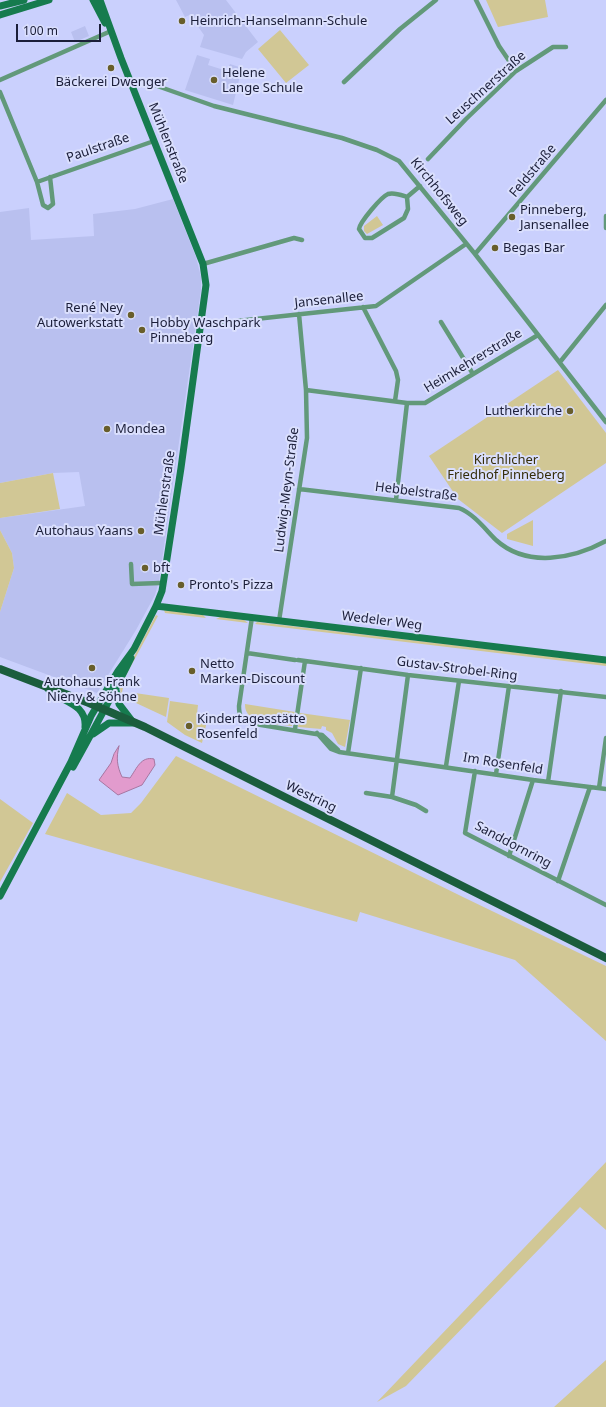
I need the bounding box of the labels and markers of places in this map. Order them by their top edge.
place label: Heinrich-Hanselmann-Schule [190,13,367,29]
marker: Heinrich-Hanselmann-Schule [177,16,187,26]
marker: Bäckerei Dwenger [106,63,116,73]
place label: Helene Lange Schule [222,65,303,96]
place label: Bäckerei Dwenger [55,74,167,90]
marker: Helene Lange Schule [209,75,219,85]
place label: Pinneberg, Jansenallee [520,202,589,233]
marker: Pinneberg, Jansenallee [507,212,517,222]
place label: Begas Bar [503,240,565,256]
marker: Begas Bar [490,243,500,253]
place label: René Ney Autowerkstatt [37,300,123,331]
marker: René Ney Autowerkstatt [126,310,136,320]
place label: Hobby Waschpark Pinneberg [150,315,260,346]
marker: Hobby Waschpark Pinneberg [137,325,147,335]
place label: Lutherkirche [485,403,562,419]
marker: Lutherkirche [565,406,575,416]
place label: Mondea [115,421,165,437]
marker: Mondea [102,424,112,434]
place label: Autohaus Yaans [36,523,133,539]
marker: Autohaus Yaans [136,526,146,536]
place label: bft [153,560,170,576]
marker: bft [140,563,150,573]
place label: Pronto's Pizza [189,577,273,593]
marker: Pronto's Pizza [176,580,186,590]
place label: Netto Marken-Discount [200,656,305,687]
marker: Autohaus Frank Nieny & Söhne [87,663,97,673]
marker: Netto Marken-Discount [187,666,197,676]
place label: Autohaus Frank Nieny & Söhne [44,674,140,705]
place label: Kindertagesstätte Rosenfeld [197,711,306,742]
marker: Kindertagesstätte Rosenfeld [184,721,194,731]

